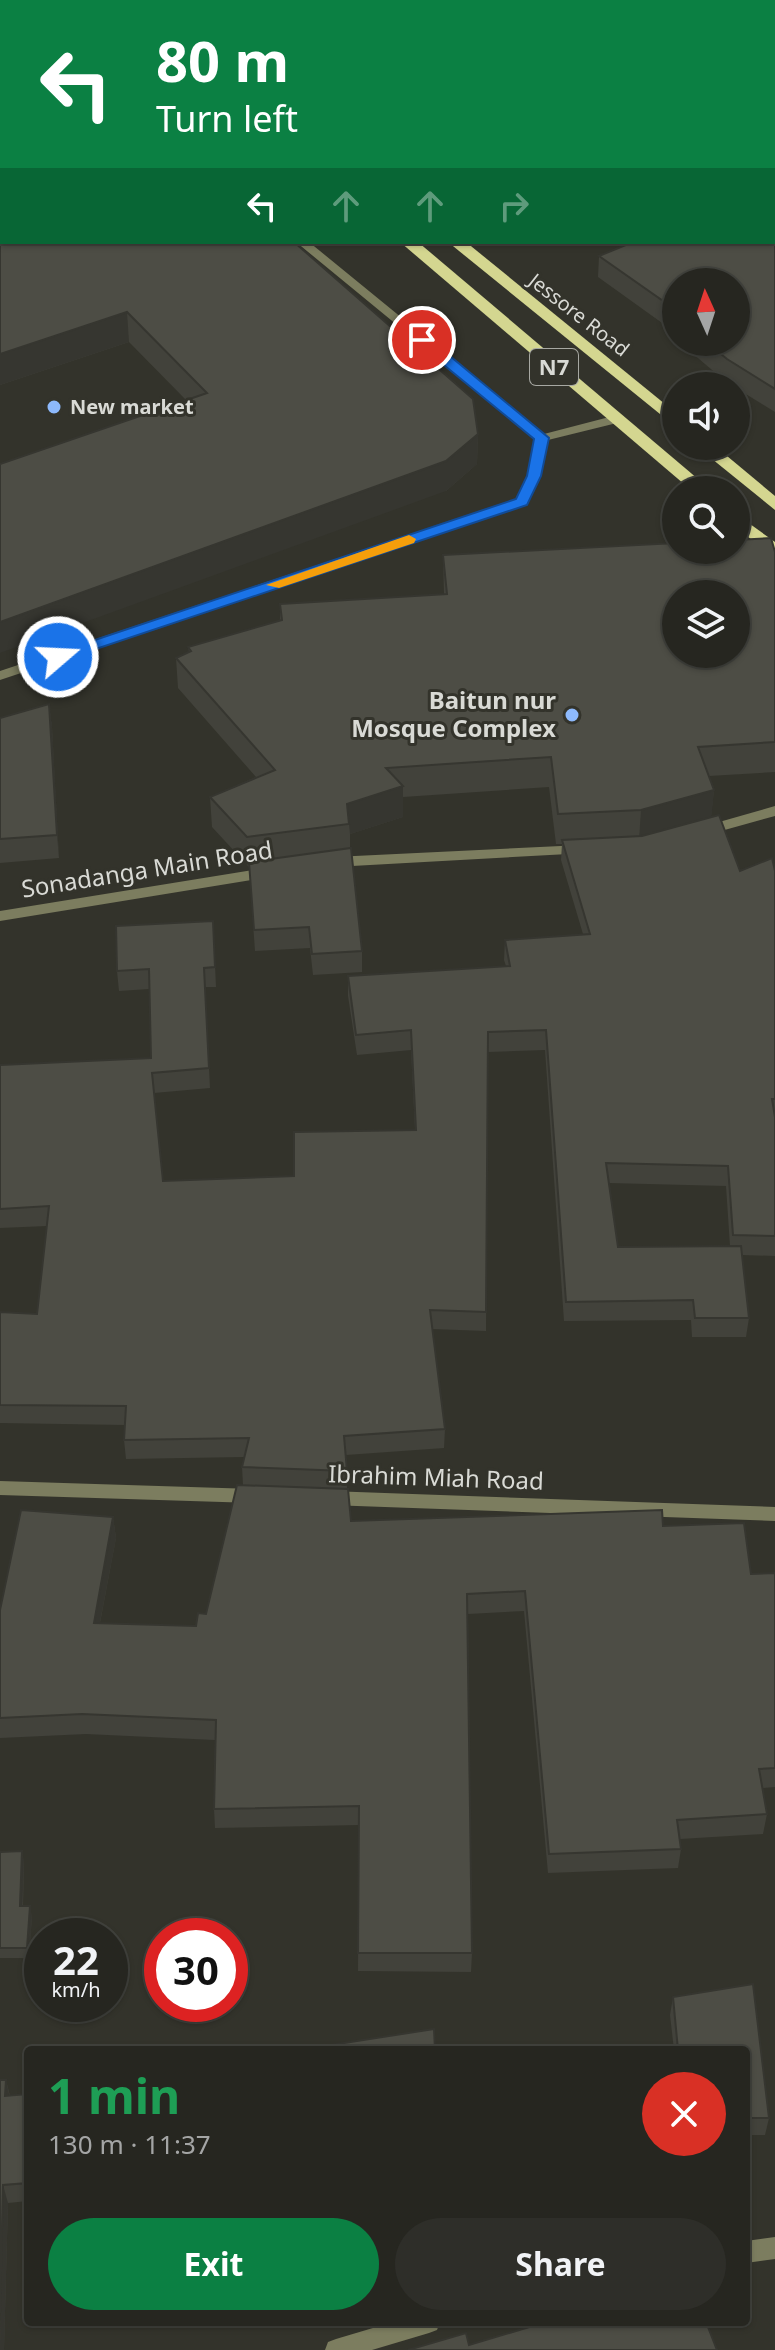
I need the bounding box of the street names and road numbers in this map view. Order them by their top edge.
street label: Jessore Road [522,266,635,362]
road number: N7 [530,349,578,385]
street label: Sonadanga Main Road [19,832,275,905]
street label: Ibrahim Miah Road [328,1456,544,1497]

